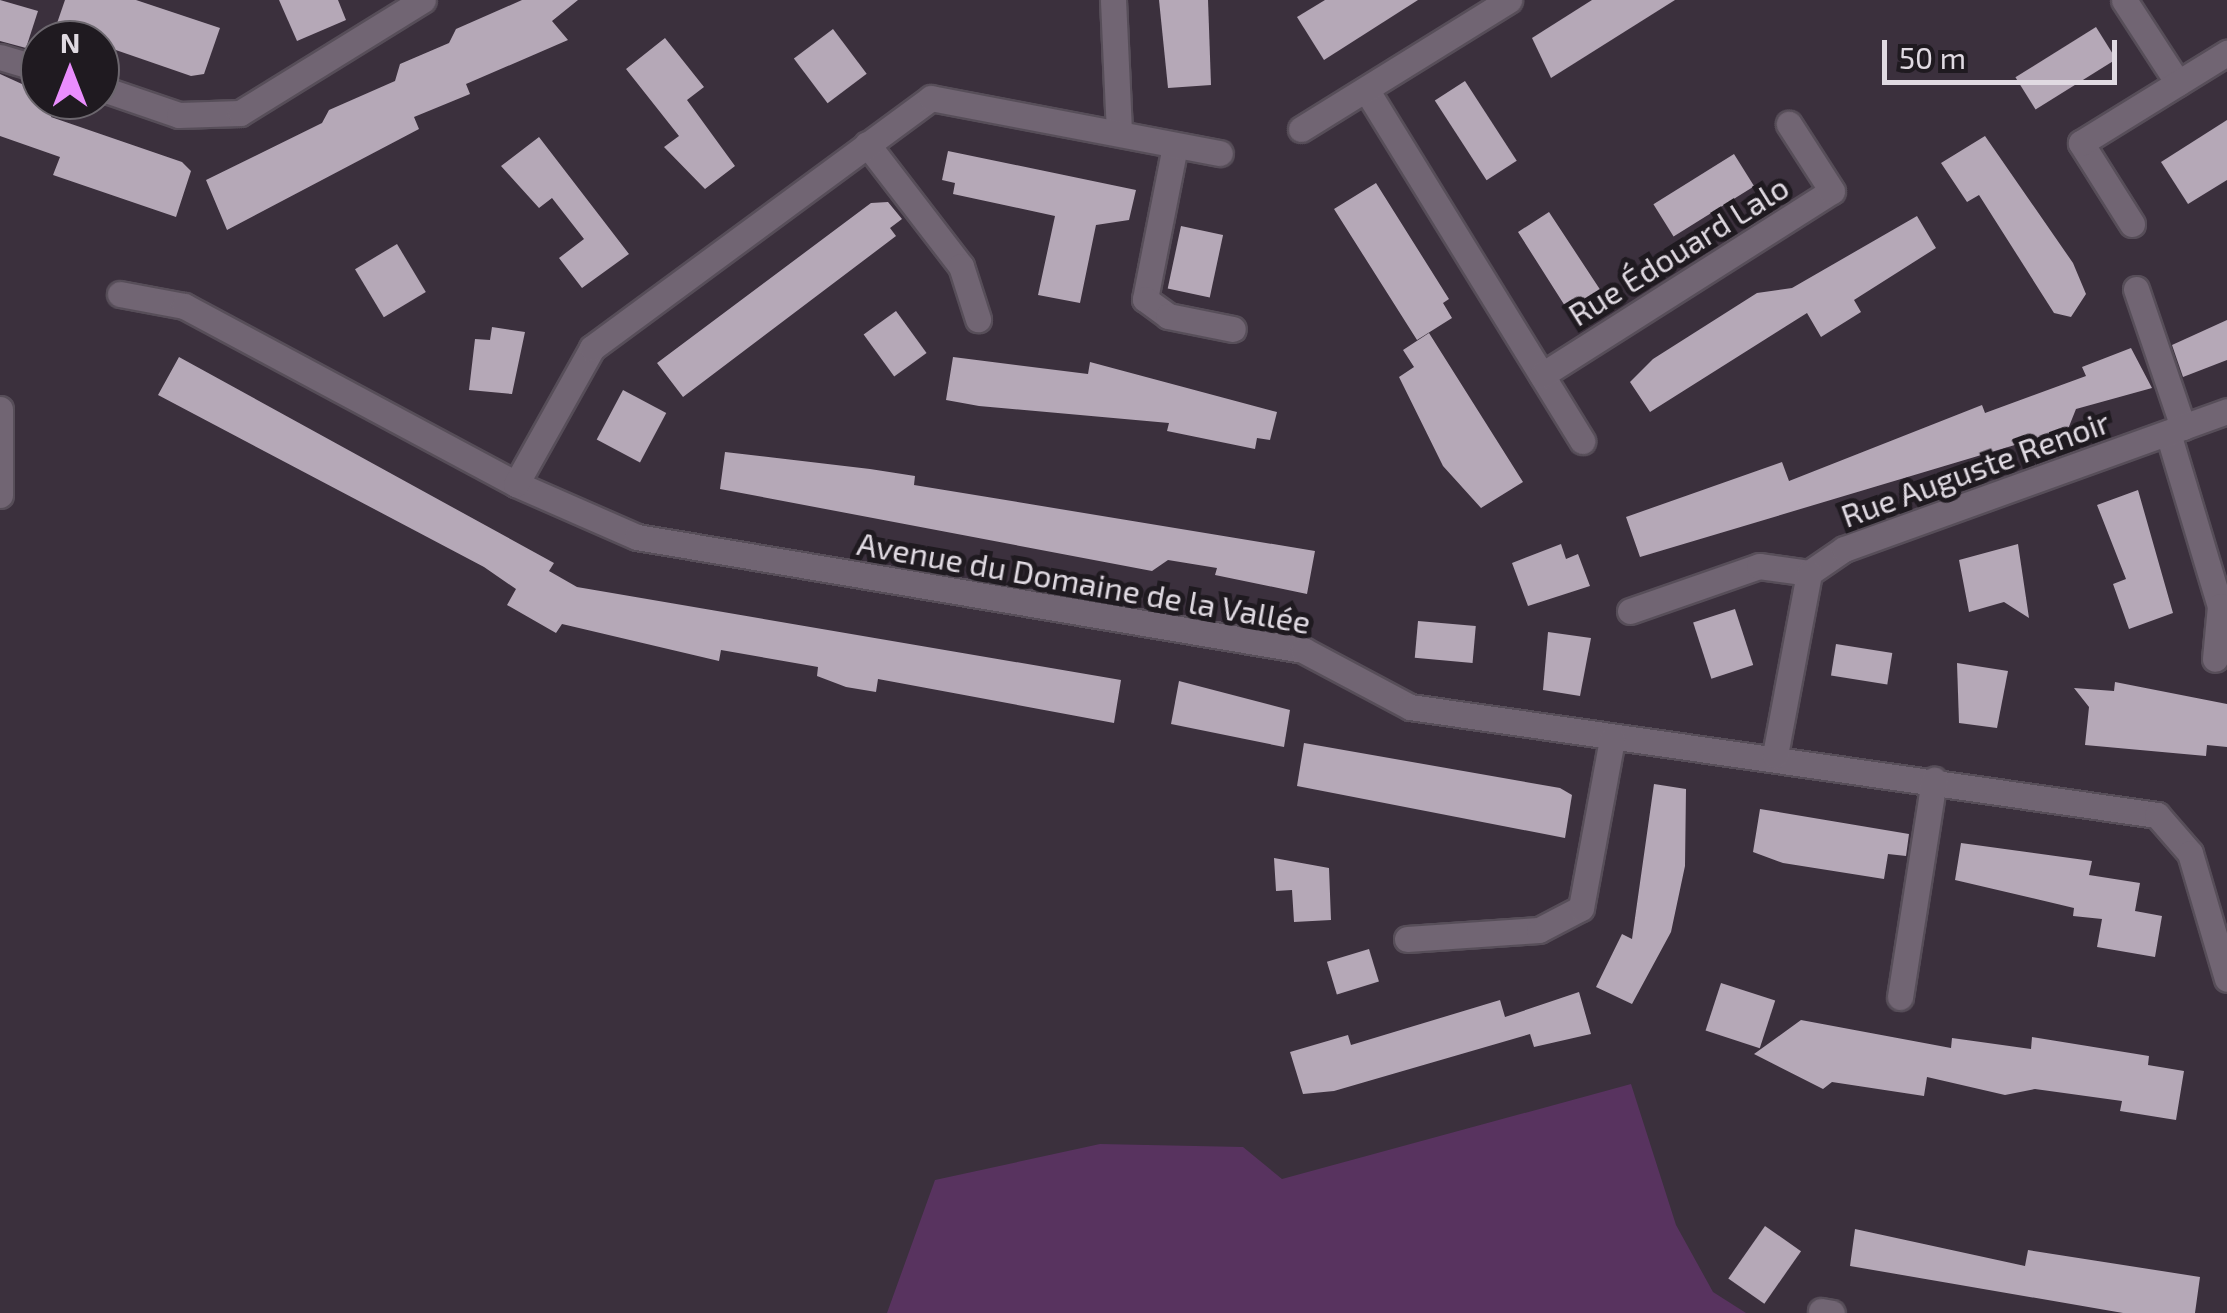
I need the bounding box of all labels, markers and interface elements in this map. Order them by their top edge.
north arrow [20,20,120,120]
scale bar [1887,20,2122,82]
text: N [60,25,80,59]
text: 50 m [1899,39,1966,75]
street label: Rue Édouard Lalo [1561,167,1795,333]
street label: Rue Auguste Renoir [1835,401,2115,535]
street label: Avenue du Domaine de la Vallée [854,523,1314,641]

